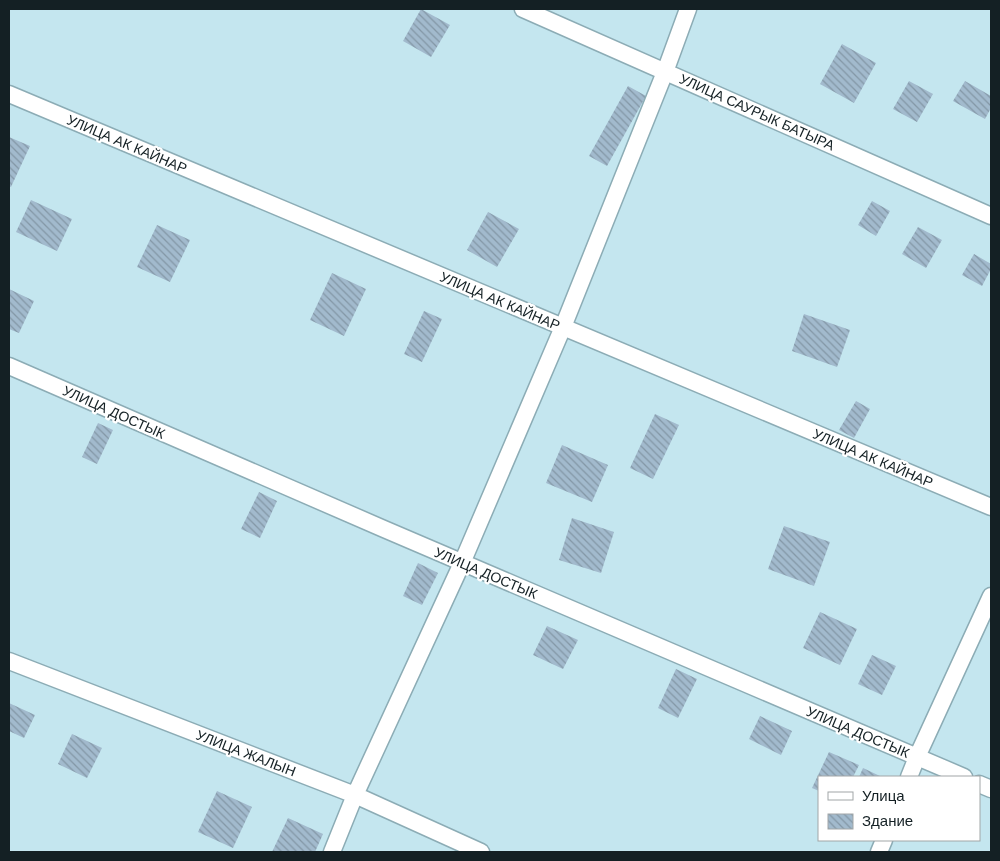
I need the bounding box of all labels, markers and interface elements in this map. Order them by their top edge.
street label: УЛИЦА САУРЫК БАТЫРА [677,70,838,155]
street label: УЛИЦА АК КАЙНАР [64,111,190,177]
street label: УЛИЦА АК КАЙНАР [437,268,563,334]
street label: УЛИЦА ДОСТЫК [60,381,169,443]
street label: УЛИЦА АК КАЙНАР [810,425,936,491]
street label: УЛИЦА ДОСТЫК [432,543,541,603]
street label: УЛИЦА ДОСТЫК [804,702,913,762]
street label: УЛИЦА ЖАЛЫН [194,726,298,780]
legend [818,776,980,841]
text: Улица [862,786,905,806]
text: Здание [862,811,913,831]

